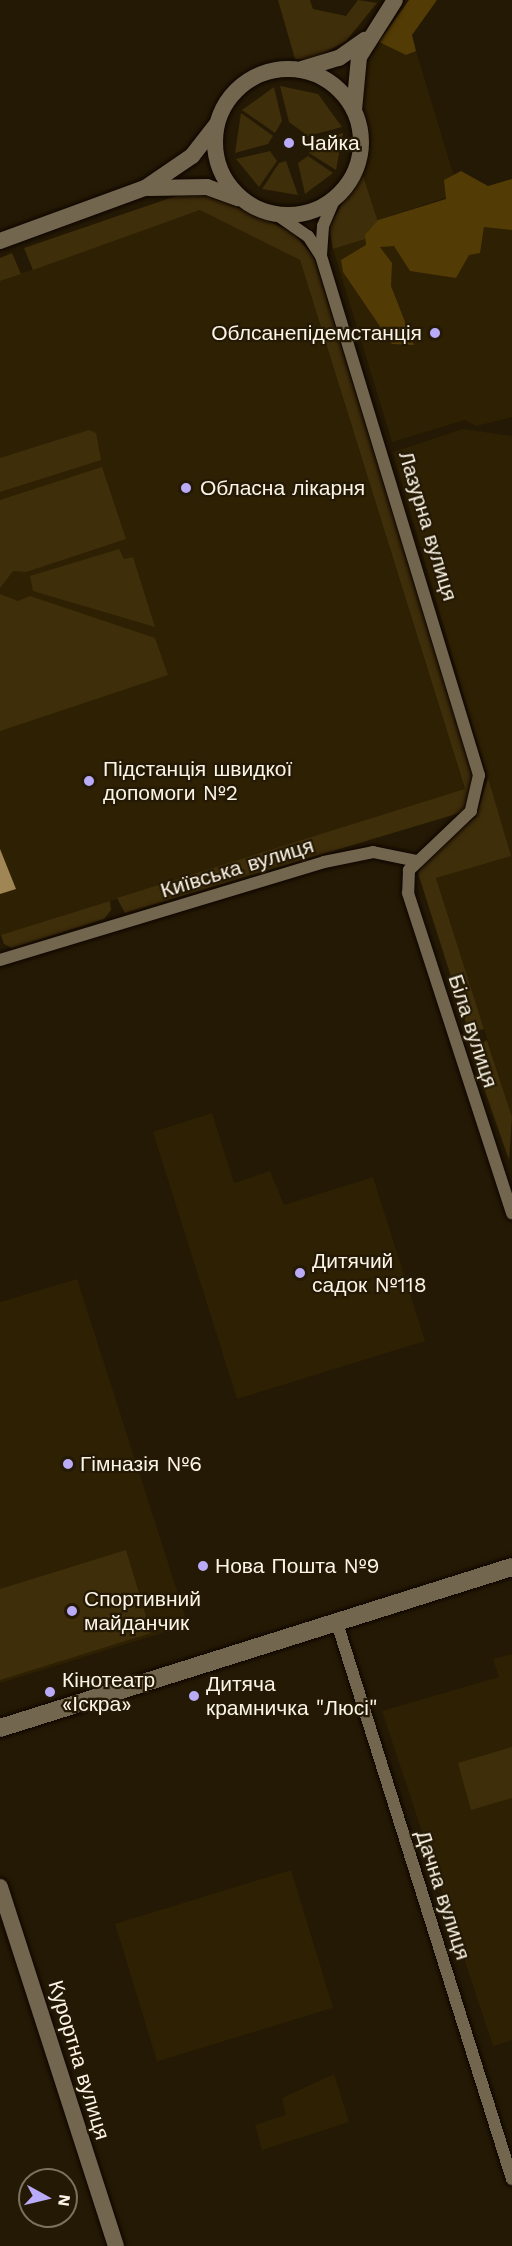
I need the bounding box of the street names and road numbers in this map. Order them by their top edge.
street label: Лазурна вулиця [393,448,463,604]
street label: Київська вулиця [157,833,317,903]
street label: Біла вулиця [443,971,503,1091]
street label: Дачна вулиця [410,1827,476,1963]
street label: Курортна вулиця [43,1977,115,2143]

